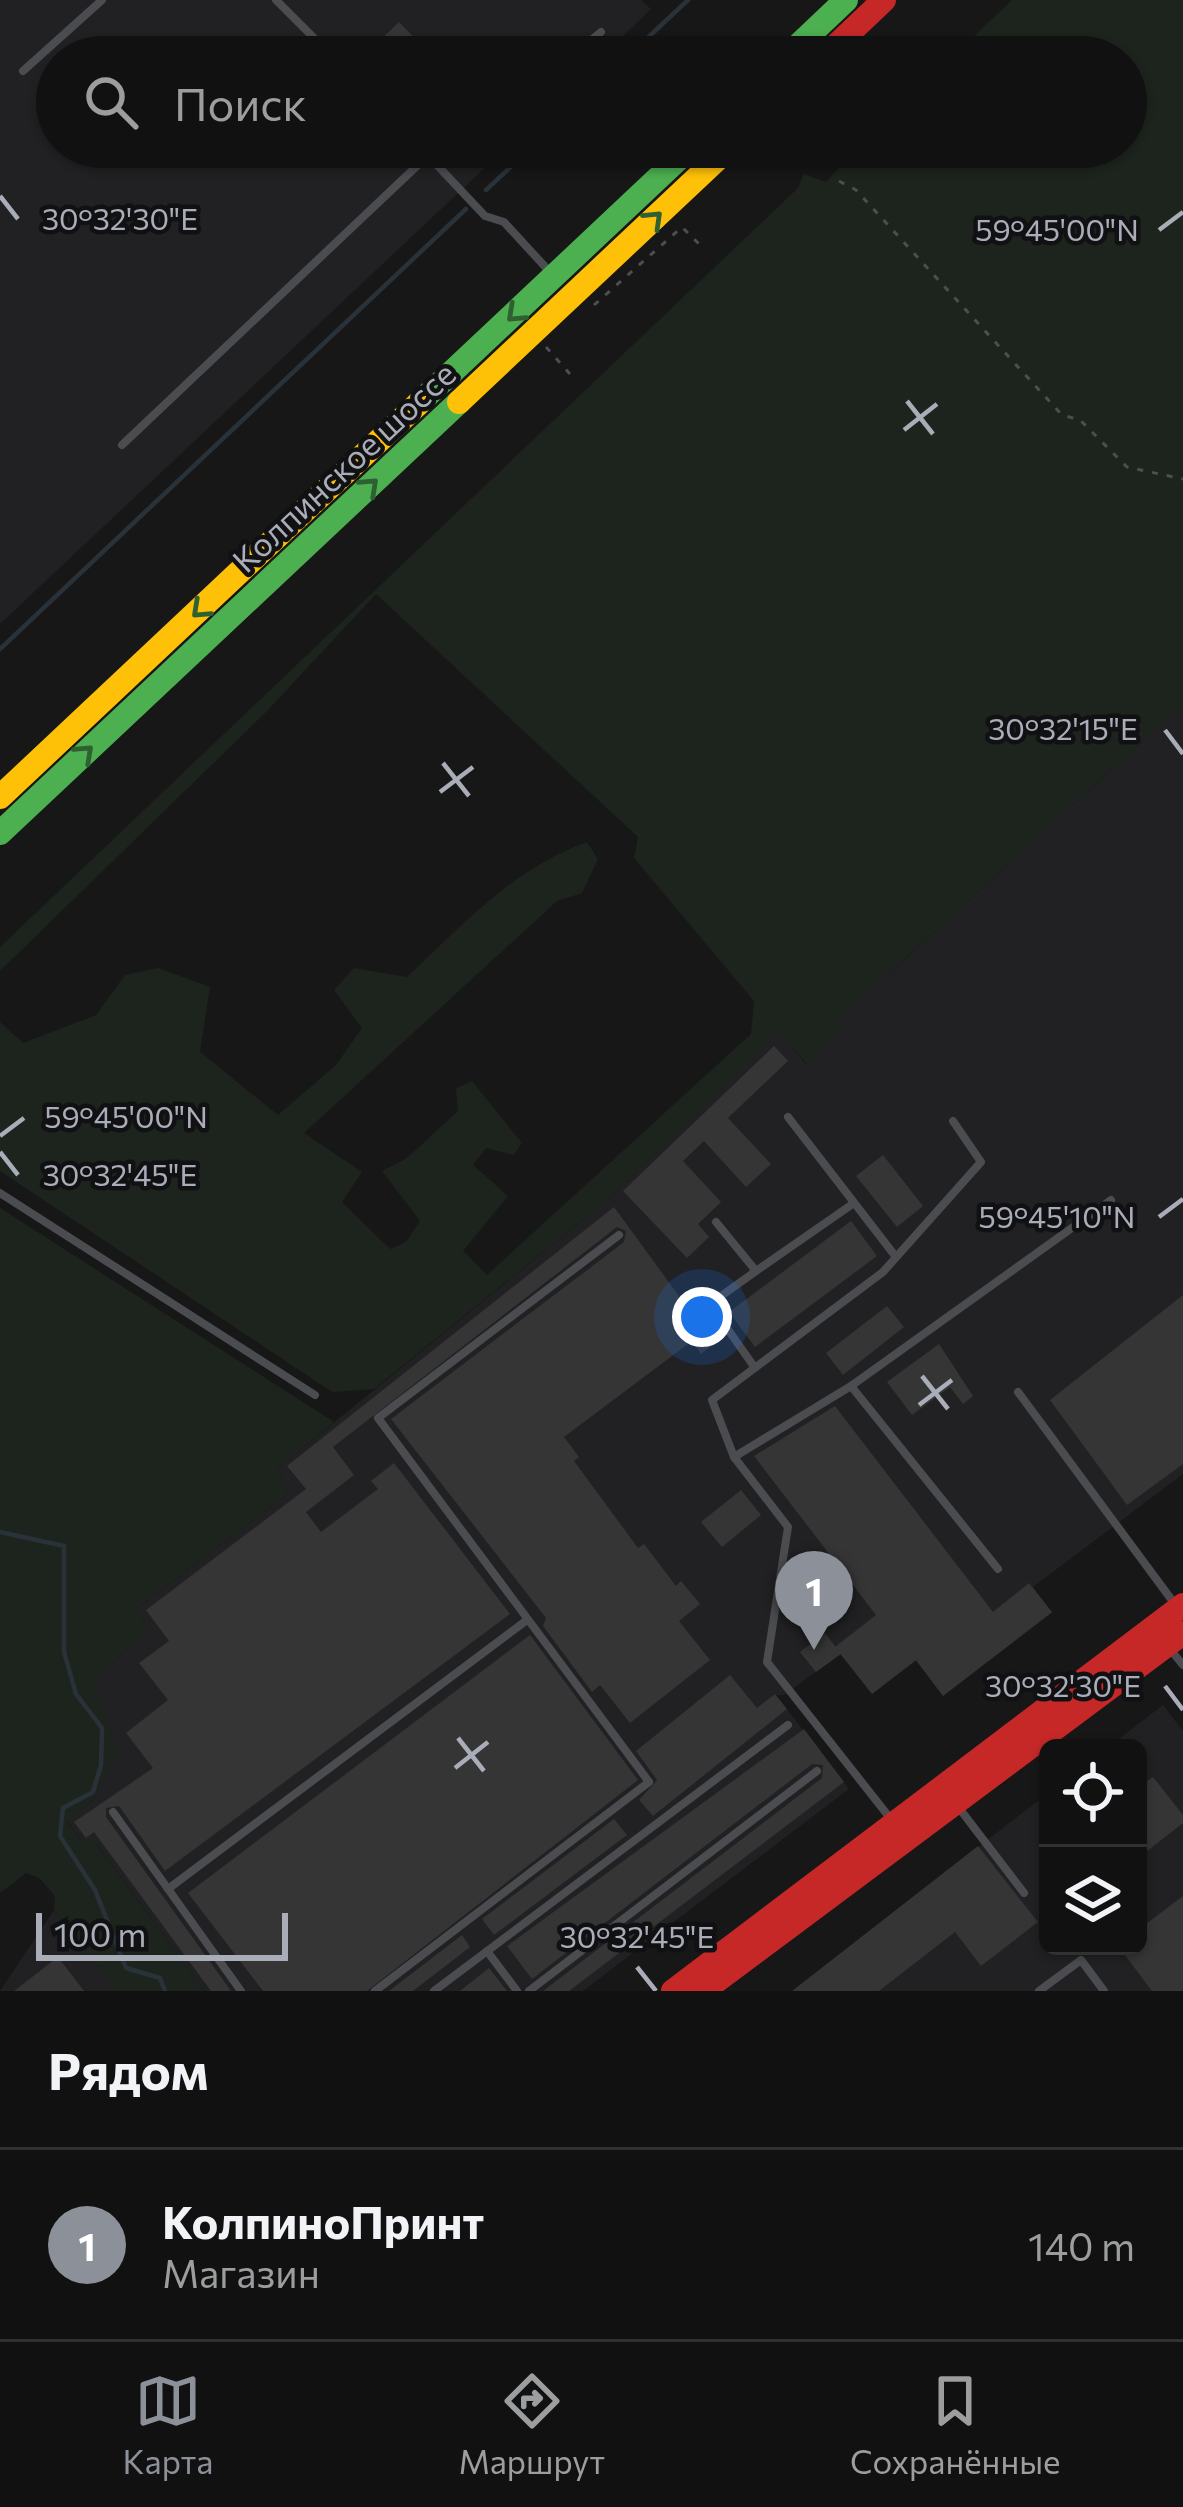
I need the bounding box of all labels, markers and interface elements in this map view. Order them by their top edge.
search box [36,36,1147,168]
icon: search [78,69,144,135]
text: Поиск [174,75,307,130]
text: 30°32'30"E [42,199,198,236]
text: 59°45'00"N [975,210,1139,247]
one-way arrow [641,212,662,234]
one-way arrow [507,300,529,322]
street label: Колпинское шоссе [223,352,463,580]
one-way arrow [356,478,378,500]
one-way arrow [192,596,214,618]
text: 30°32'15"E [988,709,1138,746]
one-way arrow [72,745,93,767]
text: 59°45'00"N [44,1097,208,1134]
text: 30°32'45"E [43,1155,197,1192]
text: 59°45'10"N [979,1197,1135,1234]
your location [672,1287,732,1347]
pin: 1 [775,1551,853,1650]
text: 30°32'30"E [985,1666,1141,1703]
map controls [1039,1739,1147,1955]
button: locate [1039,1739,1147,1847]
button: layers [1039,1847,1147,1955]
scale bar [36,1907,288,1960]
text: 100 m [54,1913,146,1954]
text: 30°32'45"E [560,1917,714,1954]
text: Рядом [48,2038,209,2101]
text: КолпиноПринт [162,2193,484,2248]
text: 1 [78,2221,96,2269]
text: 140 m [1028,2221,1135,2269]
text: Магазин [162,2248,320,2296]
tab: Карта [122,2368,213,2481]
tab: Маршрут [458,2368,605,2481]
tab: Сохранённые [850,2368,1061,2481]

